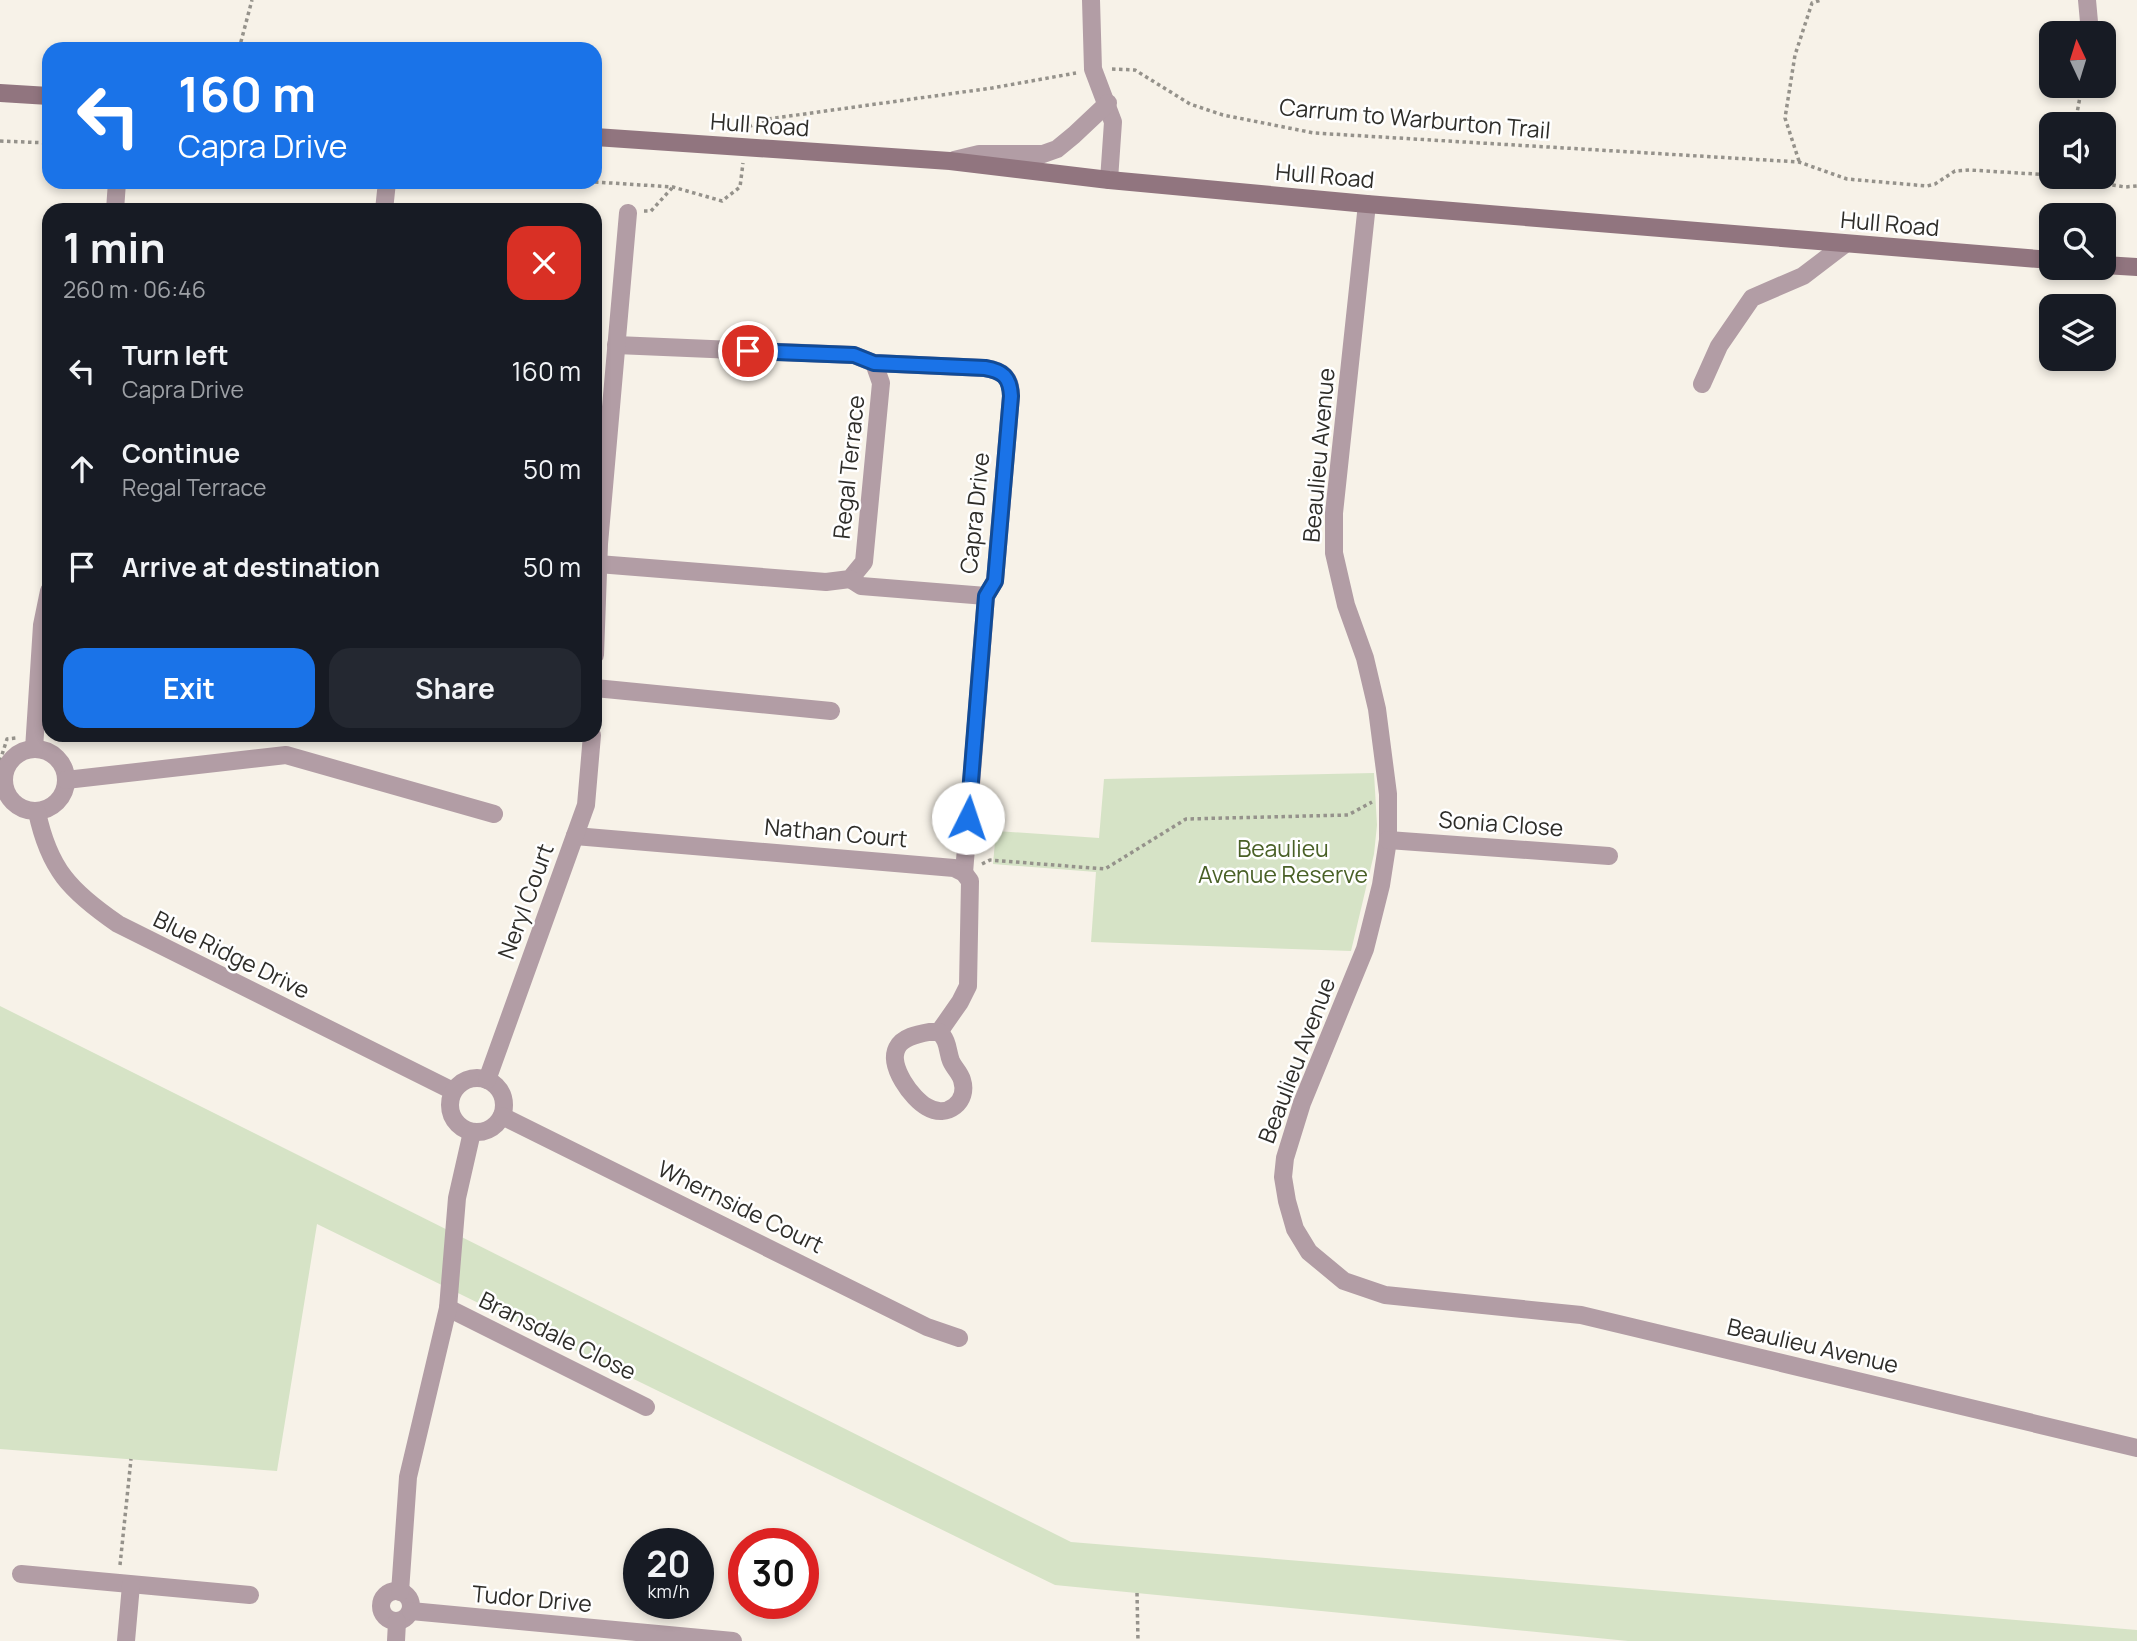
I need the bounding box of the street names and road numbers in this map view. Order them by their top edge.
street label: Carrum to Warburton Trail [1278,90,1552,146]
street label: Hull Road [709,105,811,143]
street label: Hull Road [1274,155,1376,195]
street label: Hull Road [1839,203,1941,243]
street label: Beaulieu Avenue [1294,366,1342,544]
street label: Regal Terrace [825,394,871,540]
street label: Capra Drive [952,451,996,575]
street label: Sonia Close [1438,803,1564,843]
street label: Nathan Court [763,810,909,854]
street label: Neryl Court [489,839,561,963]
street label: Blue Ridge Drive [149,902,315,1006]
street label: Beaulieu Avenue [1250,973,1342,1147]
street label: Whernside Court [653,1152,829,1260]
street label: Bransdale Close [474,1283,642,1387]
street label: Beaulieu Avenue [1724,1310,1902,1380]
street label: Tudor Drive [471,1577,593,1619]

